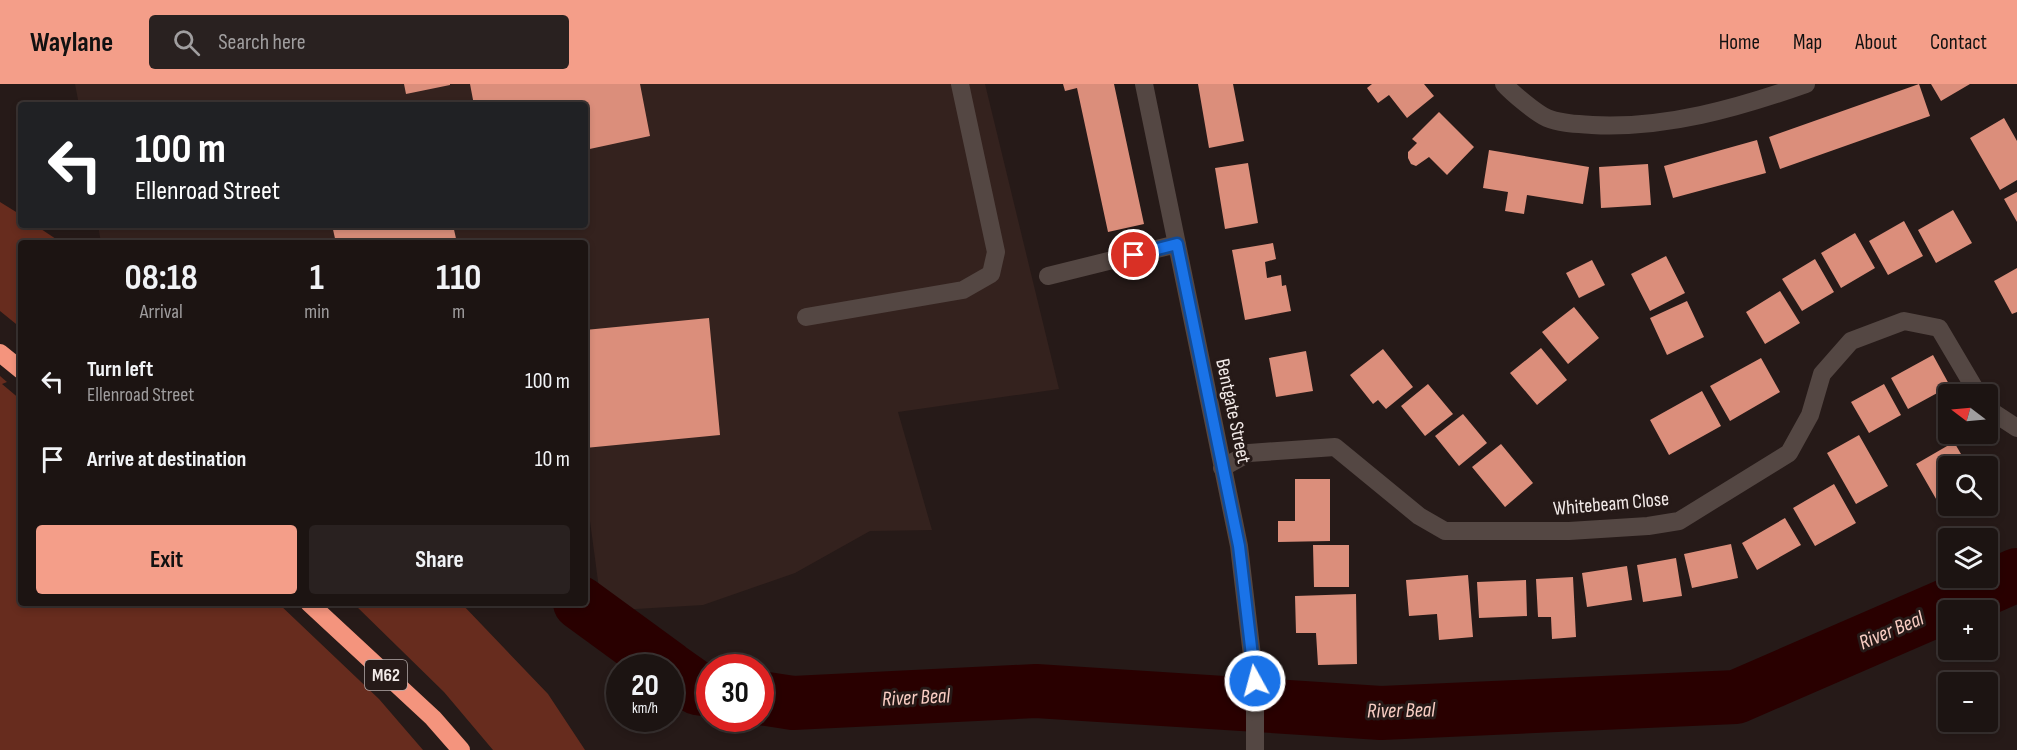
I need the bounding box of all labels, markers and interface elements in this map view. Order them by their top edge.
search box [149,15,569,69]
text: Waylane [30,26,113,59]
icon: search [170,26,203,59]
text: Search here [218,29,306,56]
text: Home [1719,30,1760,55]
text: Map [1793,30,1822,55]
text: About [1855,30,1897,55]
text: Contact [1930,30,1987,55]
text: 100 m [135,124,226,175]
icon: left [36,126,114,204]
text: Ellenroad Street [135,175,280,207]
pin [1108,229,1159,280]
icon: arrive [1117,238,1150,271]
text: 08:18 [125,257,198,300]
text: 1 [310,257,324,300]
text: 110 [436,257,481,300]
text: Arrival [140,300,183,324]
text: min [304,300,329,324]
text: m [452,300,465,324]
text: Turn left [87,356,153,383]
street label: Bentgate Street [1210,357,1256,466]
icon: left [36,365,69,398]
text: 100 m [525,368,570,395]
text: Ellenroad Street [87,383,194,407]
north arrow [1938,384,1998,444]
map controls [1938,384,1998,732]
icon: arrive [36,443,69,476]
text: Arrive at destination [87,446,246,473]
text: 10 m [535,446,570,473]
button: search [1938,456,1998,516]
street label: Whitebeam Close [1552,487,1670,521]
button: Exit [36,525,297,594]
button: Share [309,525,570,594]
button: layers [1938,528,1998,588]
button: + [1938,600,1998,660]
water label: River Beal [1855,605,1929,655]
position arrow [1223,649,1287,713]
speed limit sign: 30 [696,654,774,732]
road number: M62 [365,660,407,690]
text: 20 [631,668,659,704]
button: − [1938,672,1998,732]
water label: River Beal [881,683,952,712]
water label: River Beal [1367,697,1436,724]
text: km/h [632,699,658,718]

